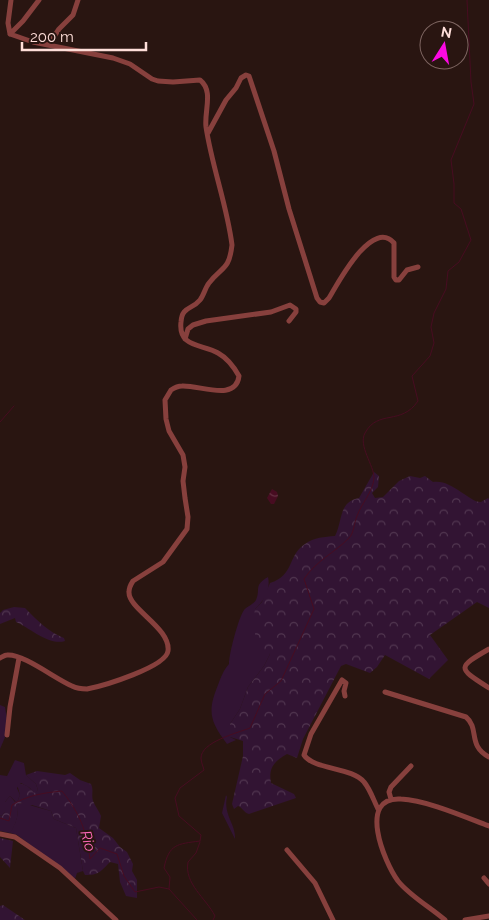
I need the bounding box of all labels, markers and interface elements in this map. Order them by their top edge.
scale bar [22,20,146,52]
north arrow [419,20,469,70]
text: N [440,23,453,41]
text: 200 m [30,28,74,46]
water label: Rio [76,828,100,854]

